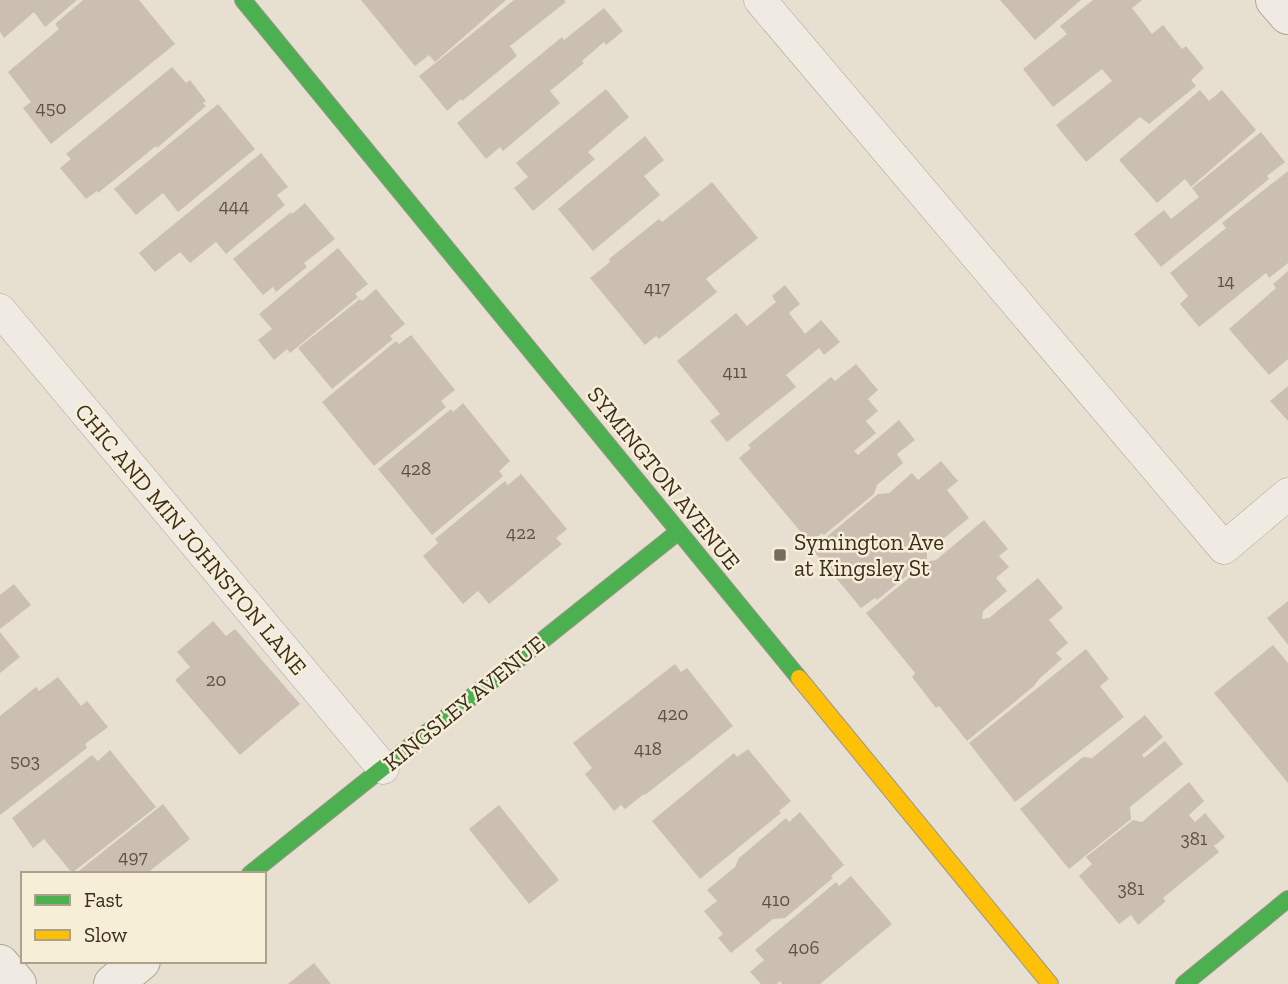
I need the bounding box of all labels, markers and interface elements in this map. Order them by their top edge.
house number: 450 [36,96,67,119]
house number: 444 [219,194,249,217]
house number: 14 [1217,269,1235,292]
house number: 417 [644,276,670,299]
house number: 411 [723,360,747,383]
street label: SYMINGTON AVENUE [582,381,746,575]
street label: CHIC AND MIN JOHNSTON LANE [69,398,313,680]
house number: 428 [401,457,431,480]
house number: 422 [506,521,536,544]
place label: Symington Ave at Kingsley St [794,528,944,582]
marker: Symington Ave at Kingsley St [772,547,788,563]
street label: KINGSLEY AVENUE [378,629,550,777]
house number: 20 [206,668,226,691]
house number: 420 [658,702,689,725]
house number: 418 [634,737,662,760]
house number: 503 [10,749,40,772]
house number: 381 [1181,827,1207,850]
house number: 497 [118,845,148,868]
legend [21,872,266,963]
house number: 381 [1118,877,1144,900]
text: Fast [84,887,123,912]
house number: 410 [762,888,790,911]
text: Slow [84,922,127,947]
house number: 406 [788,936,820,959]

